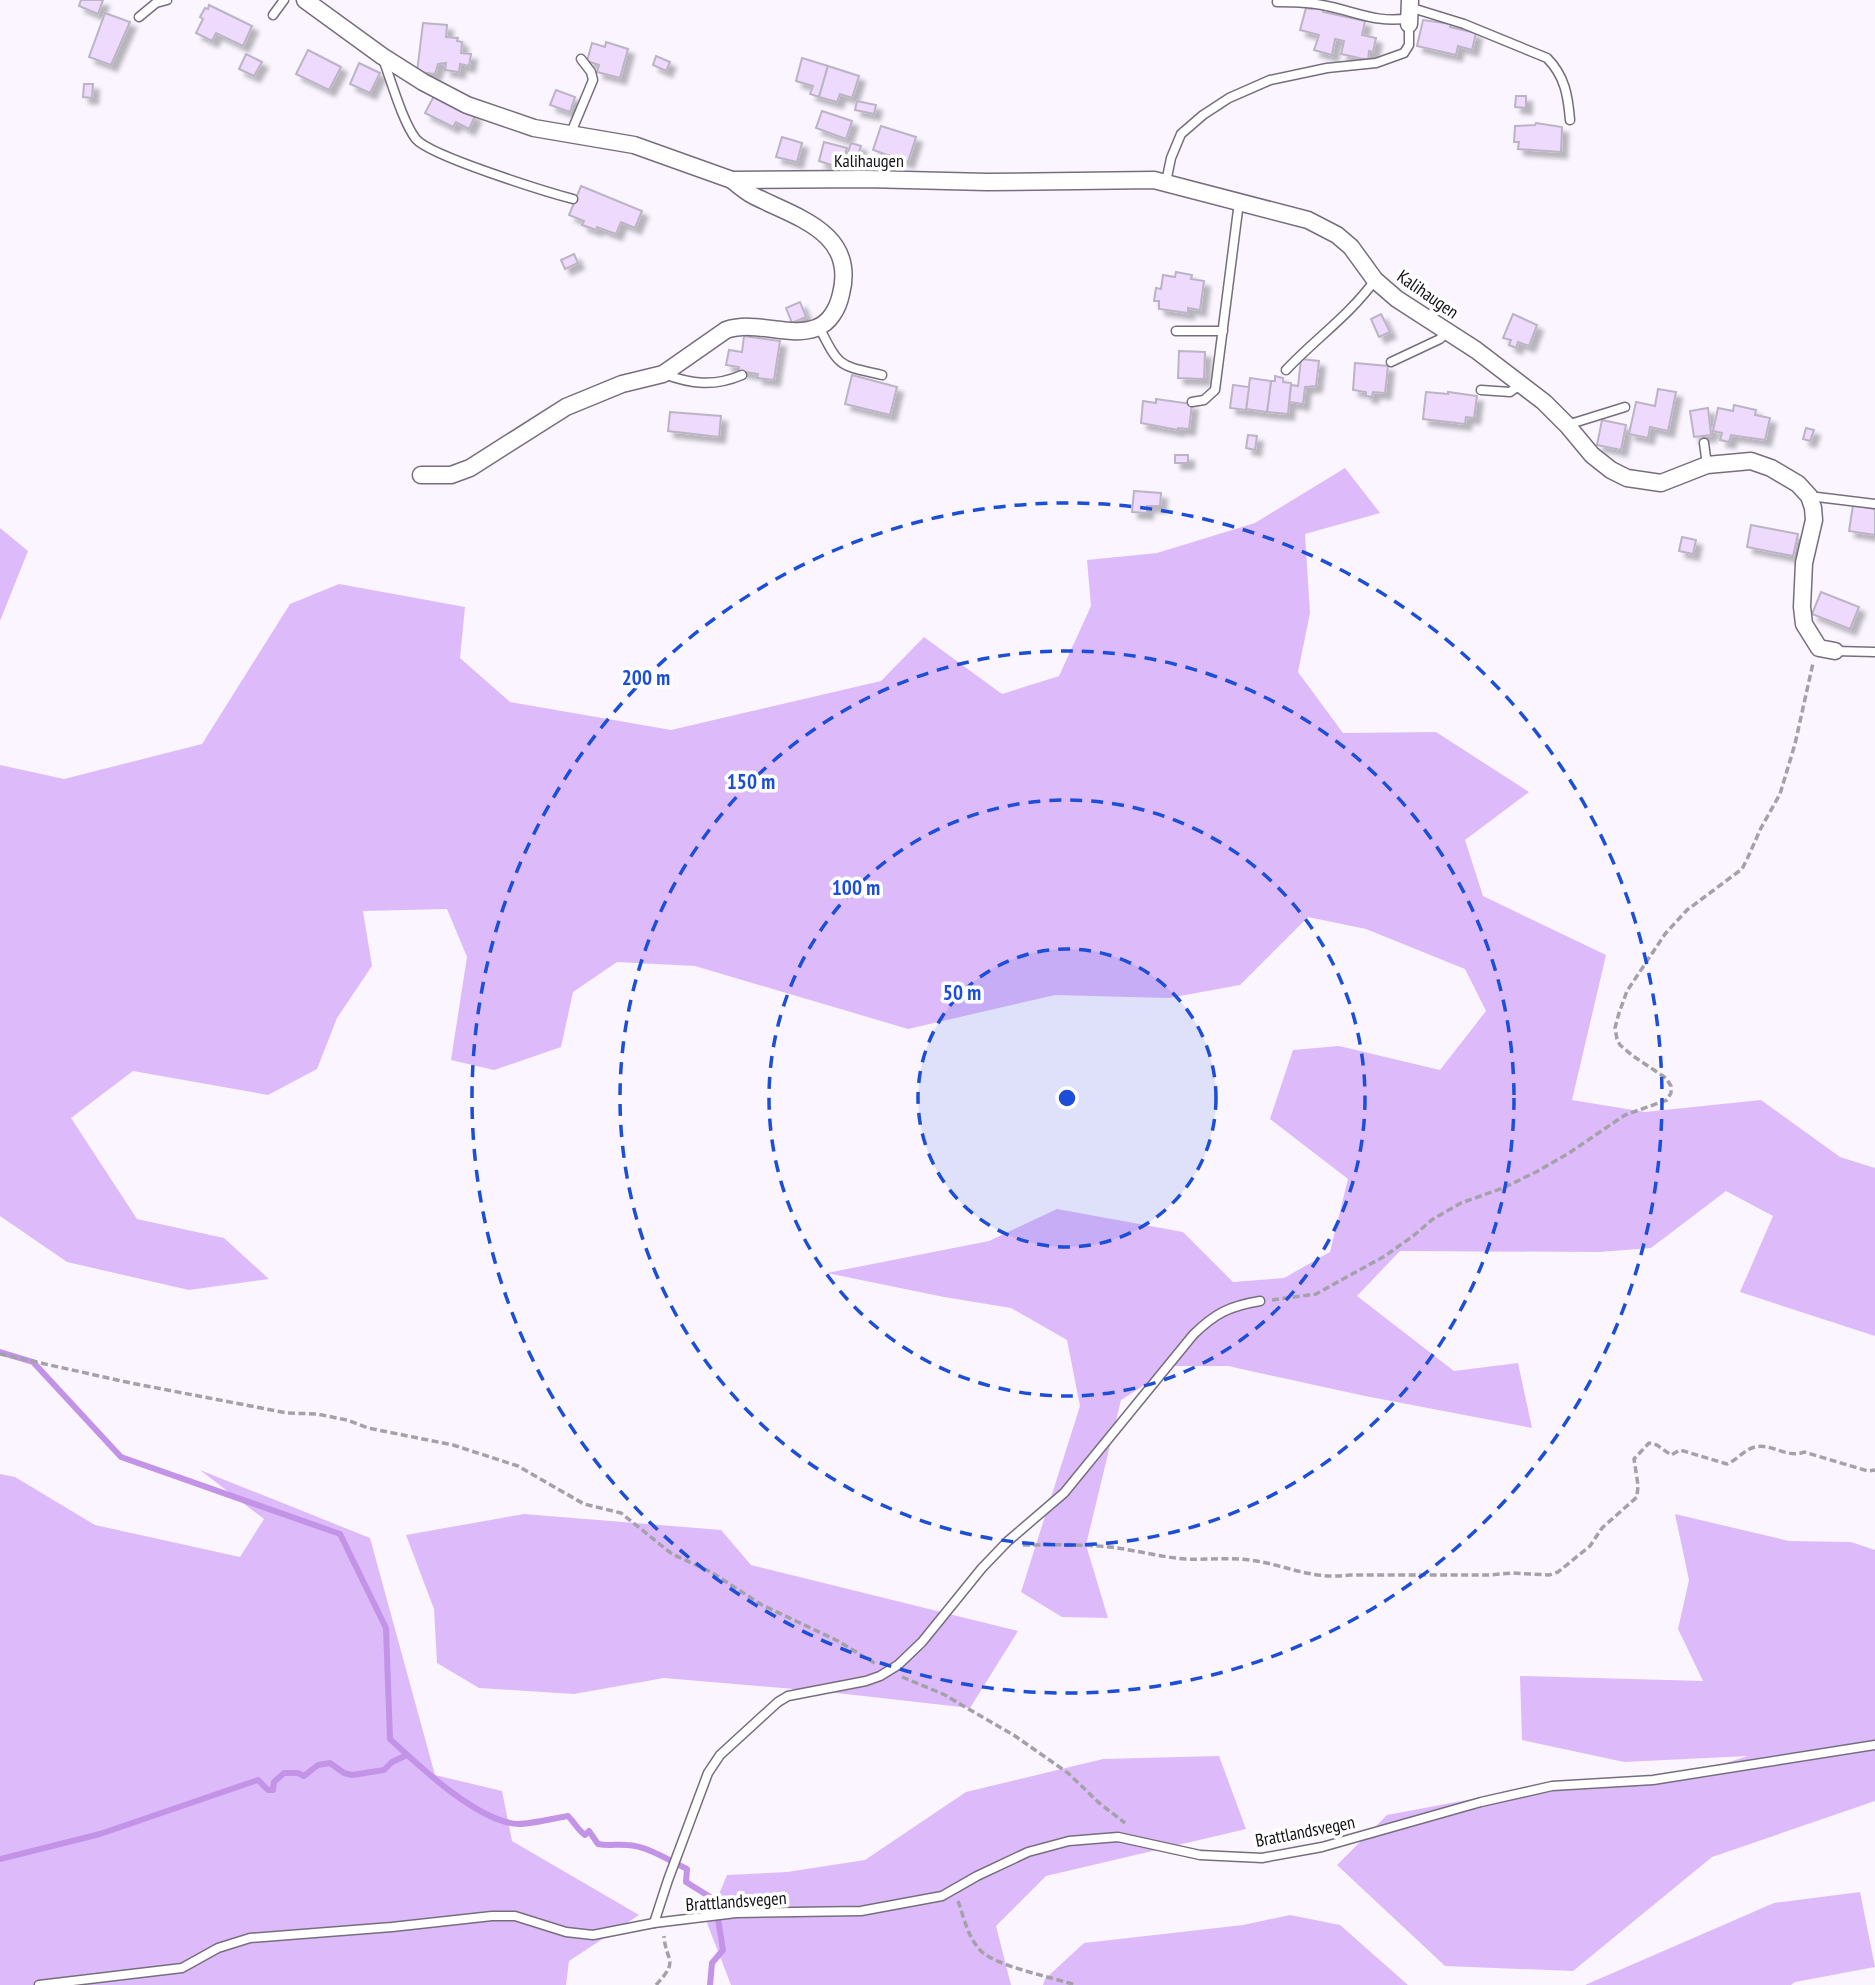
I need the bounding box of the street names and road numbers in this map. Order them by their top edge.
street label: Kalihaugen [834,149,904,172]
street label: Kalihaugen [1393,265,1463,323]
street label: Brattlandsvegen [1253,1810,1357,1852]
street label: Brattlandsvegen [685,1886,787,1916]

